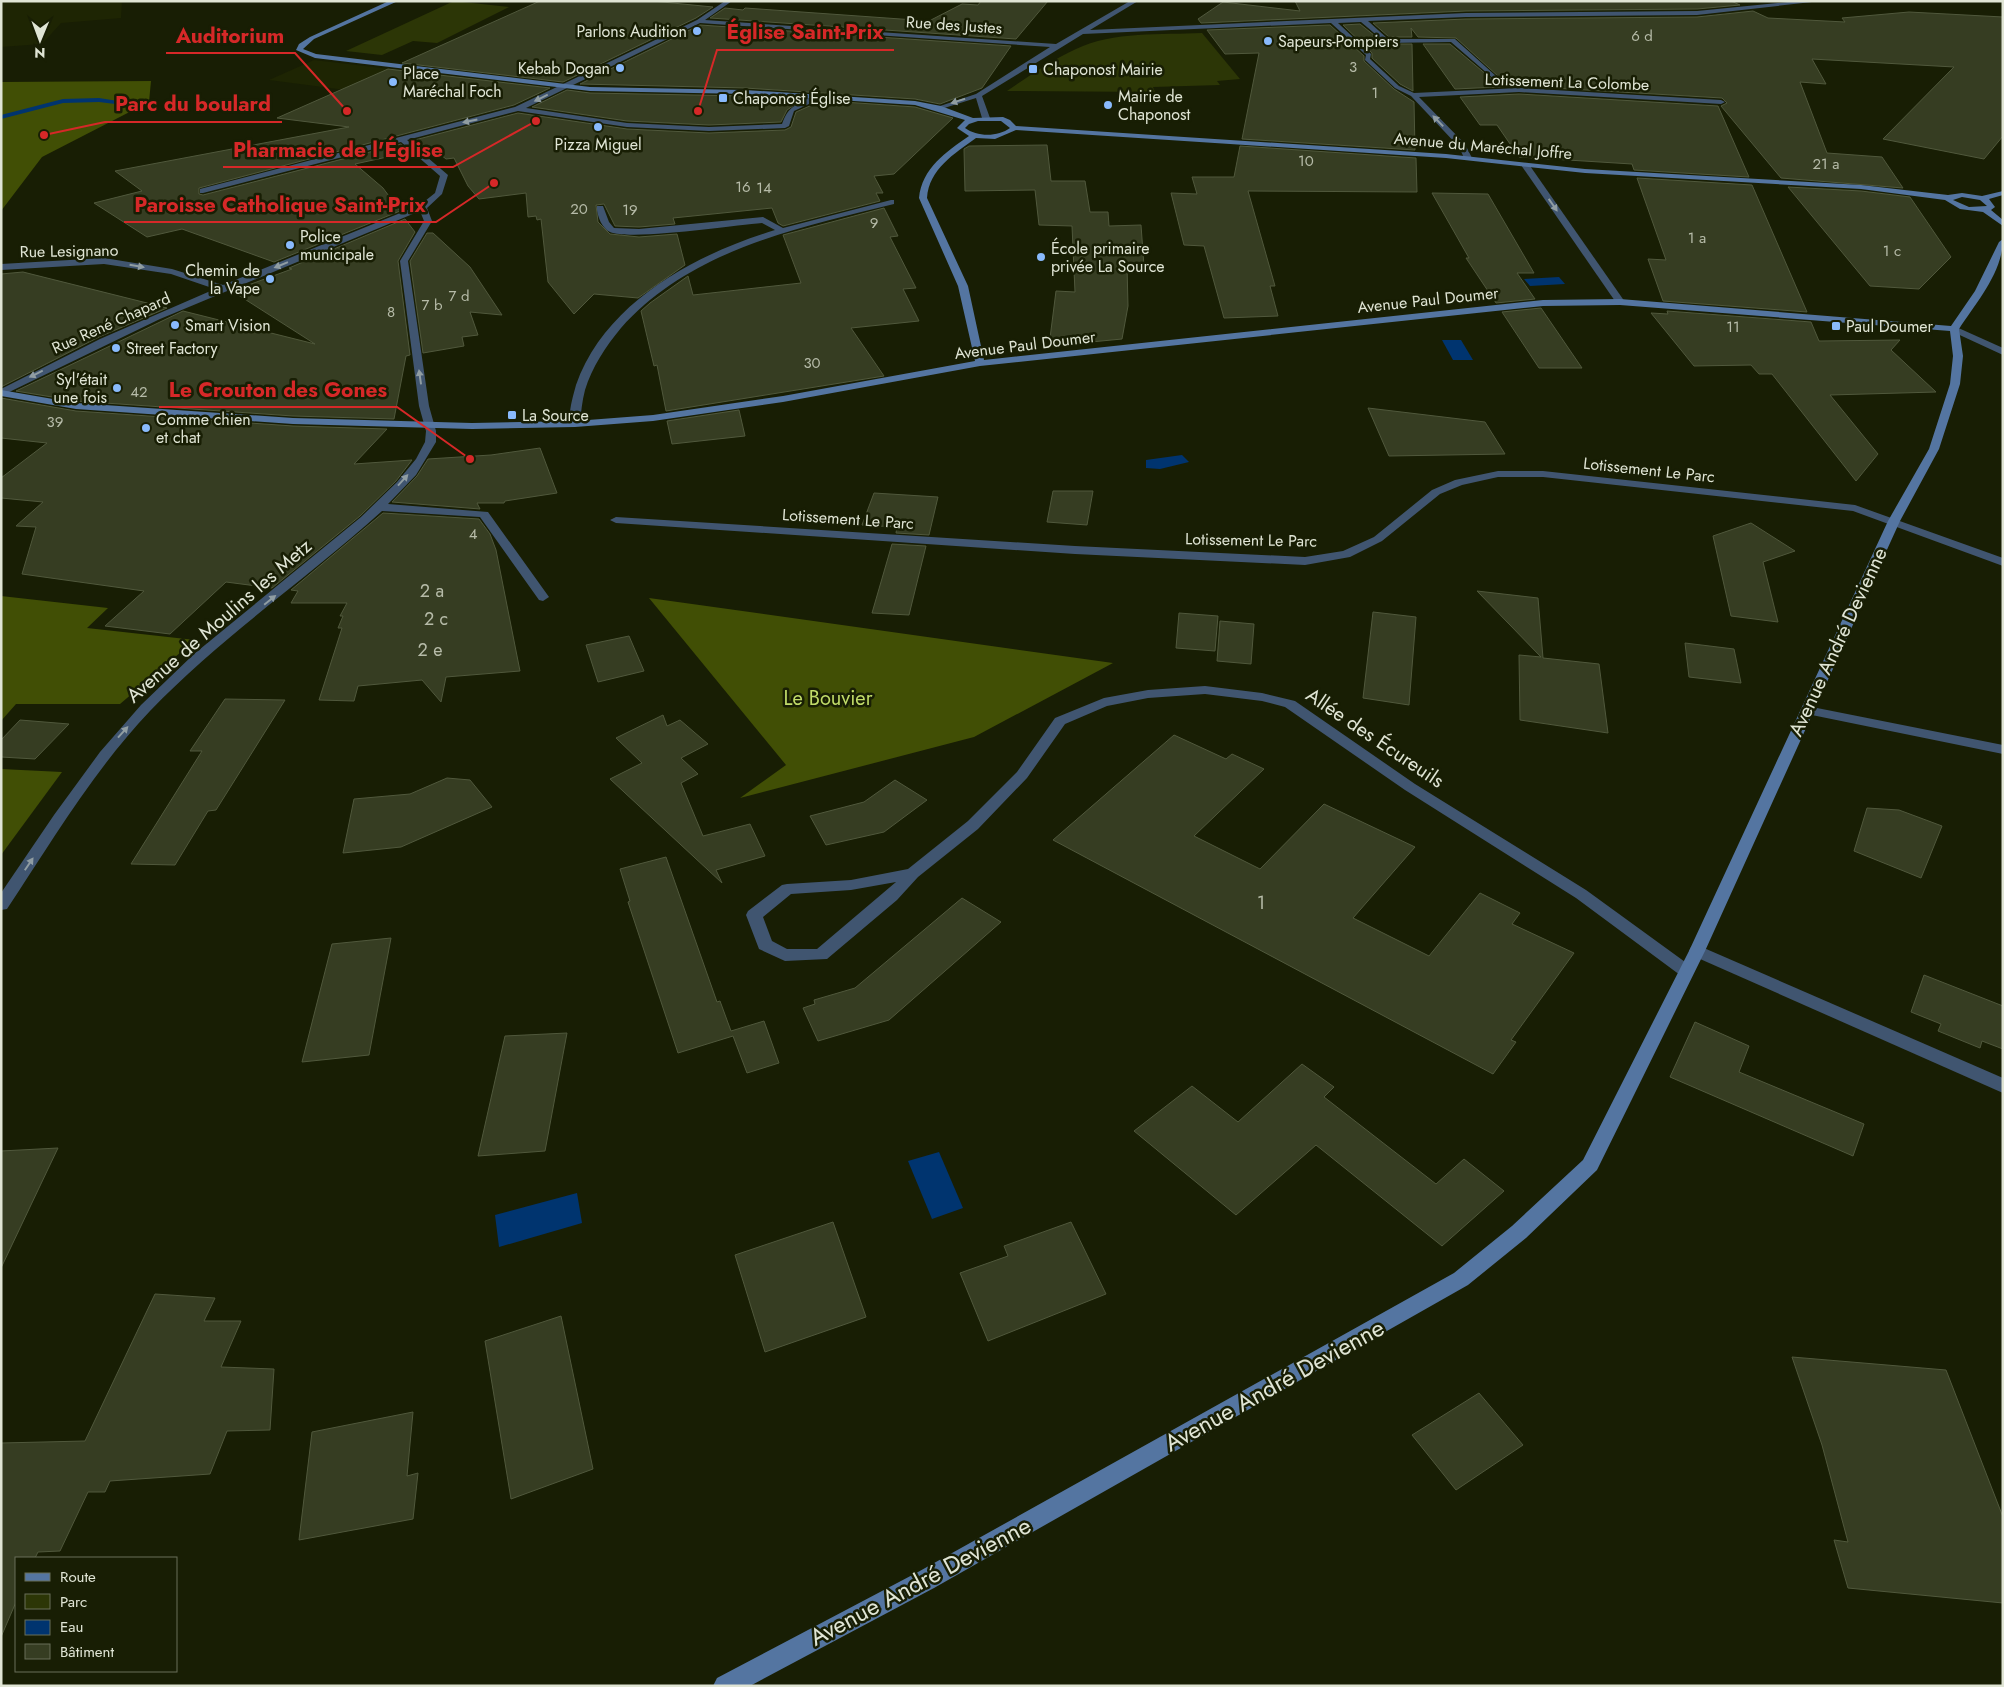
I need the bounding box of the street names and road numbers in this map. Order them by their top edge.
street label: Rue des Justes [905,10,1003,40]
street label: Lotissement La Colombe [1484,68,1650,96]
street label: Avenue du Maréchal Joffre [1393,127,1573,165]
street label: Rue Lesignano [19,239,119,263]
street label: Avenue Paul Doumer [1356,281,1500,319]
street label: Rue René Chapard [48,287,174,359]
street label: Avenue Paul Doumer [953,325,1097,365]
street label: Lotissement Le Parc [1582,452,1716,488]
street label: Lotissement Le Parc [781,503,915,535]
street label: Lotissement Le Parc [1185,527,1317,553]
street label: Avenue de Moulins les Metz [120,532,318,710]
street label: Avenue André Devienne [1781,543,1895,741]
street label: Allée des Écureuils [1300,681,1450,795]
street label: Avenue André Devienne [1158,1310,1390,1460]
street label: Avenue André Devienne [803,1508,1037,1654]

